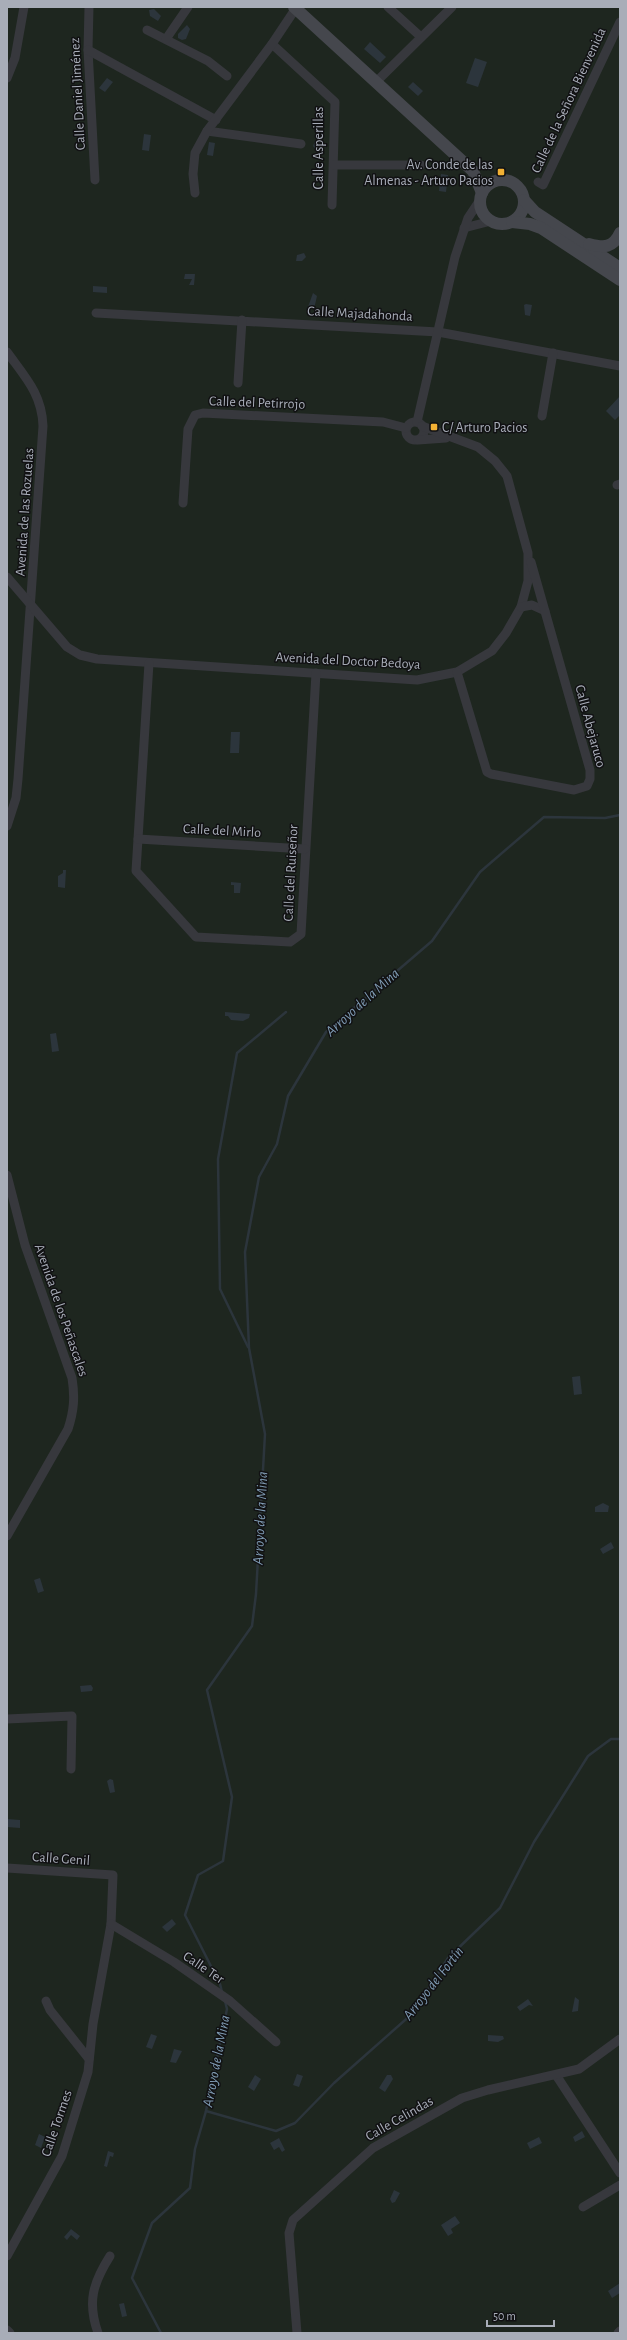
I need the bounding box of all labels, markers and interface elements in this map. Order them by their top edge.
street label: Calle de la Señora Bienvenida [529,25,609,175]
street label: Calle Daniel Jiménez [68,37,88,150]
street label: Calle Asperillas [312,107,326,189]
place label: Av. Conde de las Almenas - Arturo Pacios [364,158,493,188]
marker: Av. Conde de las Almenas - Arturo Pacios [496,167,506,177]
street label: Calle Majadahonda [307,304,414,324]
street label: Calle del Petirrojo [209,394,306,412]
place label: C/ Arturo Pacios [442,421,527,435]
marker: C/ Arturo Pacios [429,422,439,432]
street label: Avenida de las Rozuelas [14,447,36,577]
street label: Avenida del Doctor Bedoya [275,650,421,672]
street label: Calle Abejaruco [572,683,608,769]
street label: Calle del Mirlo [183,822,261,840]
street label: Calle del Ruiseñor [281,824,301,922]
water label: Arroyo de la Mina [322,966,402,1040]
street label: Avenida de los Peñascales [32,1242,90,1378]
water label: Arroyo de la Mina [251,1471,270,1566]
street label: Calle Genil [31,1850,90,1868]
water label: Arroyo del Fortín [400,1944,467,2024]
street label: Calle Ter [180,1949,227,1987]
water label: Arroyo de la Mina [200,2014,233,2109]
street label: Calle Tormes [39,2088,75,2158]
street label: Calle Celindas [363,2094,436,2144]
scale bar [487,2302,554,2328]
text: 50 m [493,2310,516,2322]

